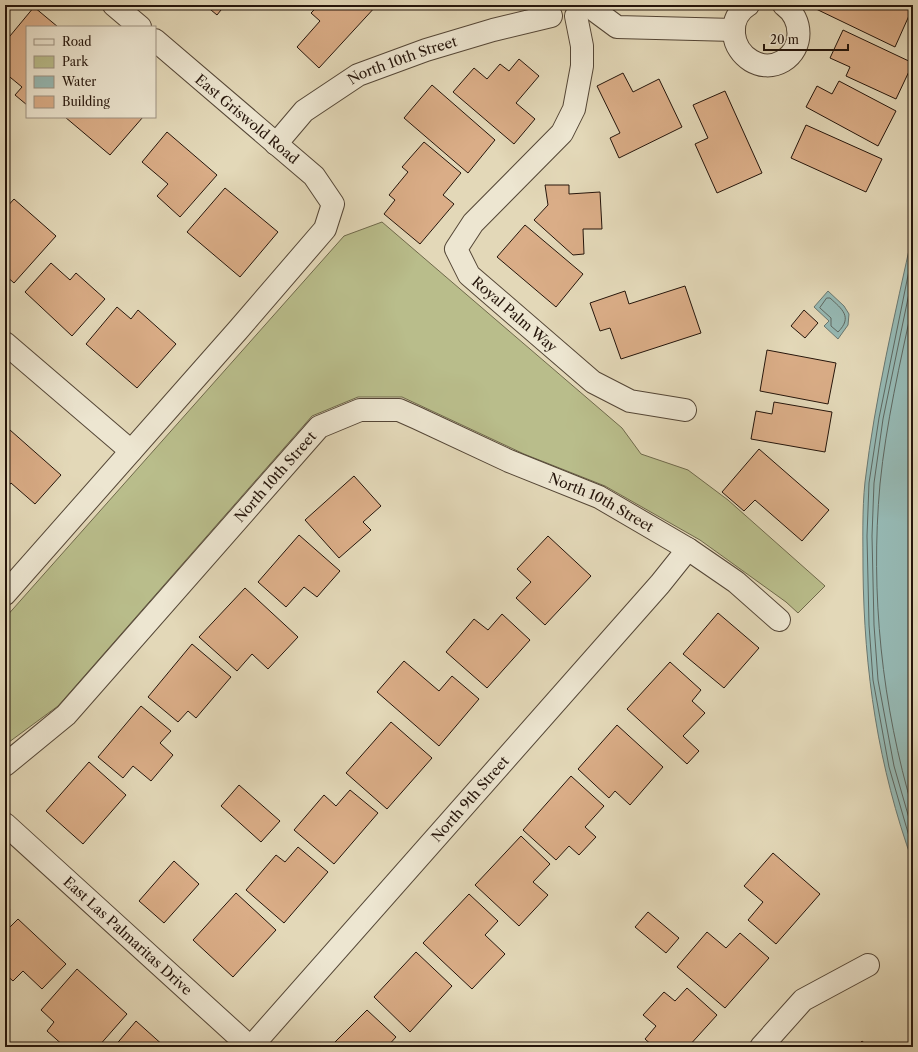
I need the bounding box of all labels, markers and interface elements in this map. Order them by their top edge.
legend [26,26,156,118]
scale bar [764,26,848,52]
street label: North 10th Street [344,32,459,88]
text: 20 m [770,32,799,47]
text: Road [62,34,92,49]
text: Park [62,54,89,69]
street label: East Griswold Road [191,70,303,168]
text: Water [61,74,96,89]
text: Building [62,94,110,109]
street label: Royal Palm Way [468,273,561,356]
street label: North 10th Street [231,428,320,526]
street label: North 10th Street [546,469,657,536]
street label: North 9th Street [427,752,513,846]
street label: East Las Palmaritas Drive [60,873,196,999]

